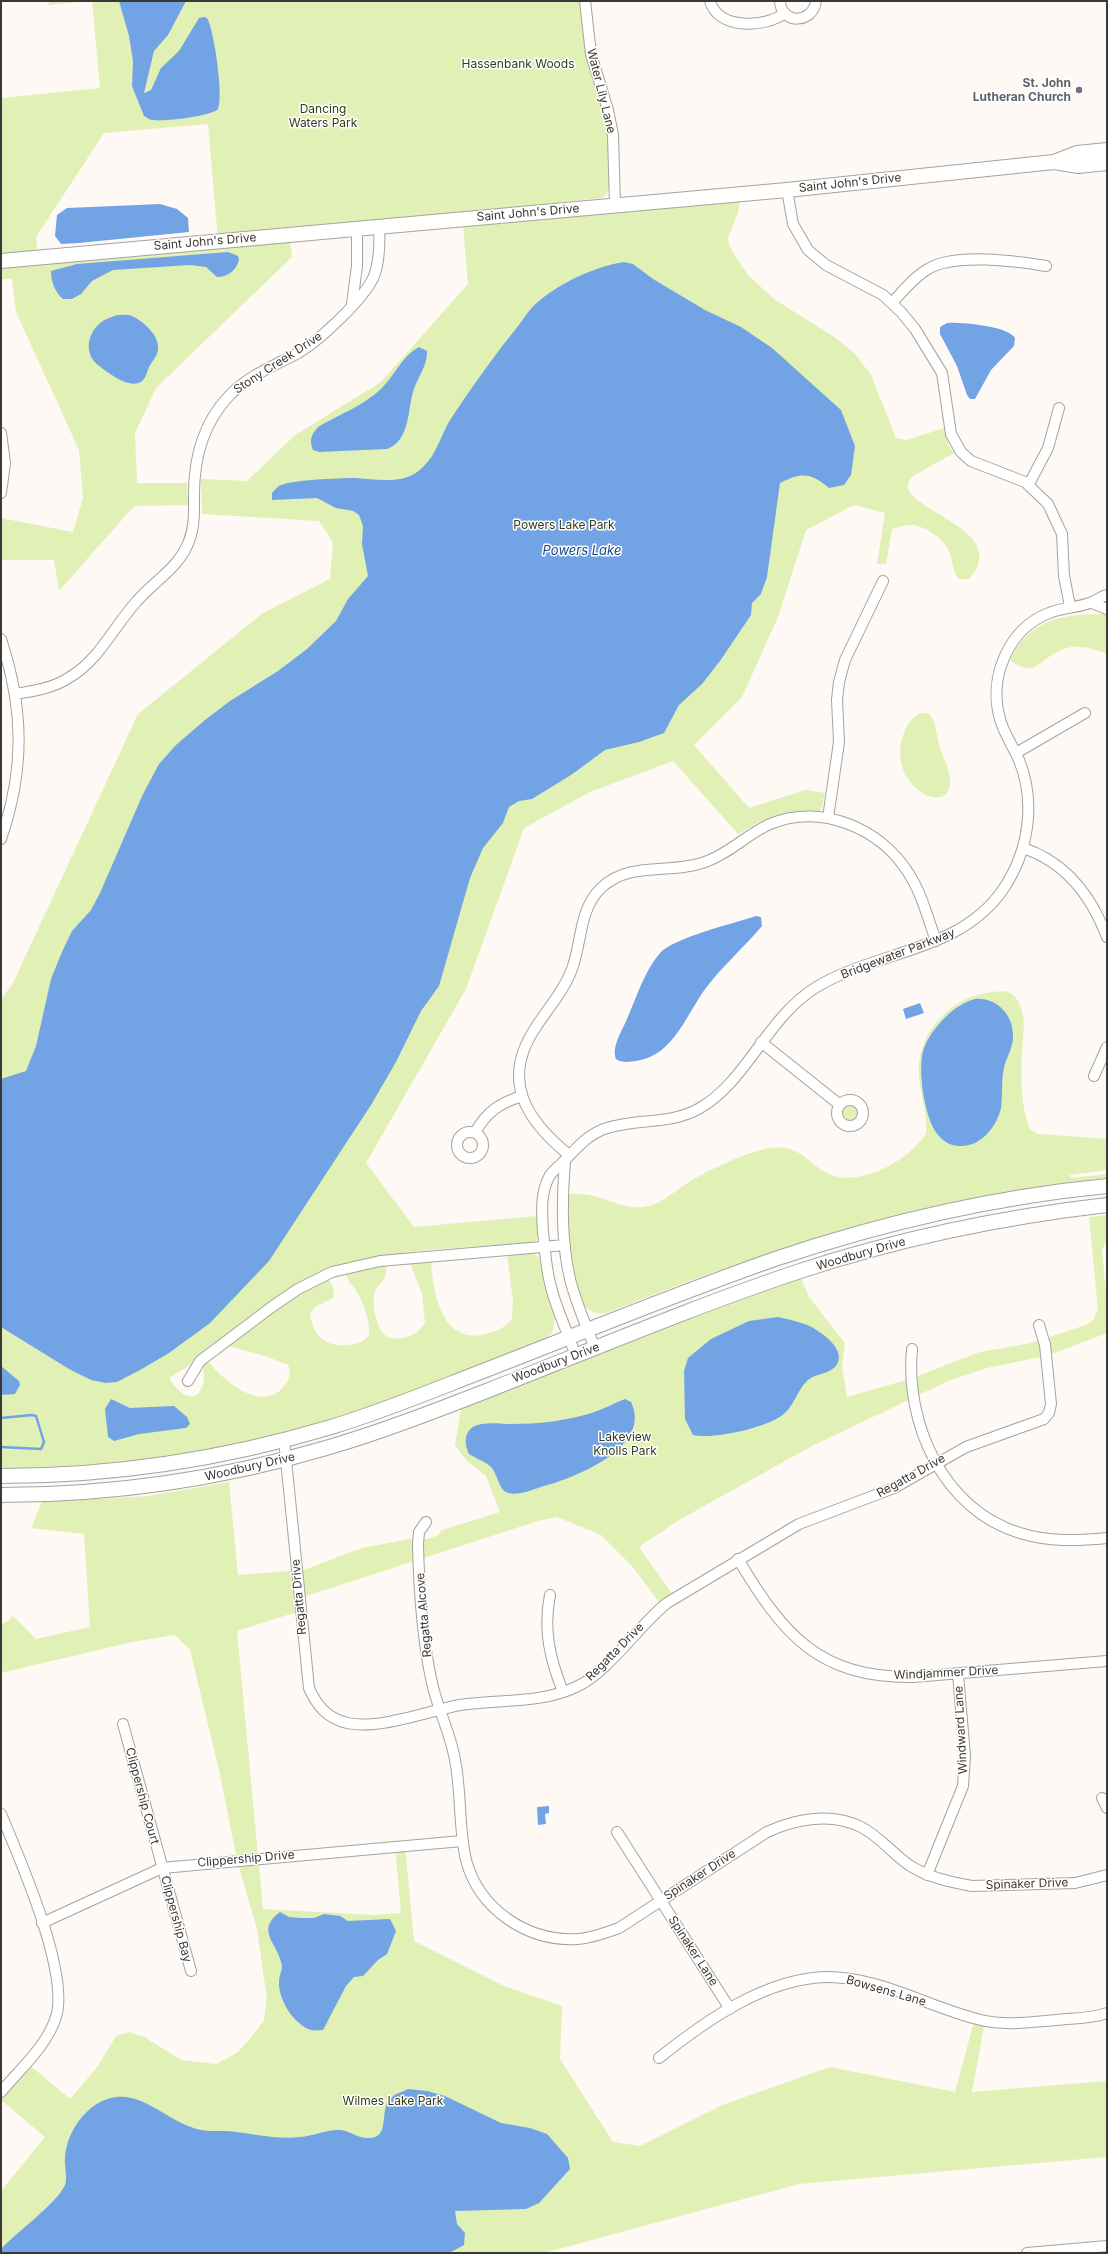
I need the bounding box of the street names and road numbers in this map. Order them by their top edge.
street label: Water Lily Lane [583,47,619,135]
street label: Saint John's Drive [798,170,902,196]
street label: Saint John's Drive [476,201,580,225]
street label: Saint John's Drive [153,230,257,254]
street label: Stony Creek Drive [231,329,325,397]
street label: Bridgewater Parkway [839,926,957,982]
street label: Woodbury Drive [815,1234,907,1274]
street label: Woodbury Drive [510,1340,602,1386]
street label: Woodbury Drive [204,1450,296,1484]
street label: Regatta Drive [874,1451,948,1501]
street label: Regatta Drive [289,1558,309,1636]
street label: Regatta Alcove [413,1572,435,1658]
street label: Regatta Drive [583,1620,647,1684]
street label: Windjammer Drive [893,1663,999,1683]
street label: Windward Lane [951,1685,971,1775]
street label: Clippership Court [122,1746,162,1846]
street label: Spinaker Drive [661,1846,739,1904]
street label: Clippership Drive [197,1848,295,1870]
street label: Clippership Bay [158,1874,194,1964]
street label: Spinaker Drive [985,1875,1069,1893]
street label: Spinaker Lane [665,1913,721,1989]
street label: Bowsens Lane [844,1973,928,2009]

